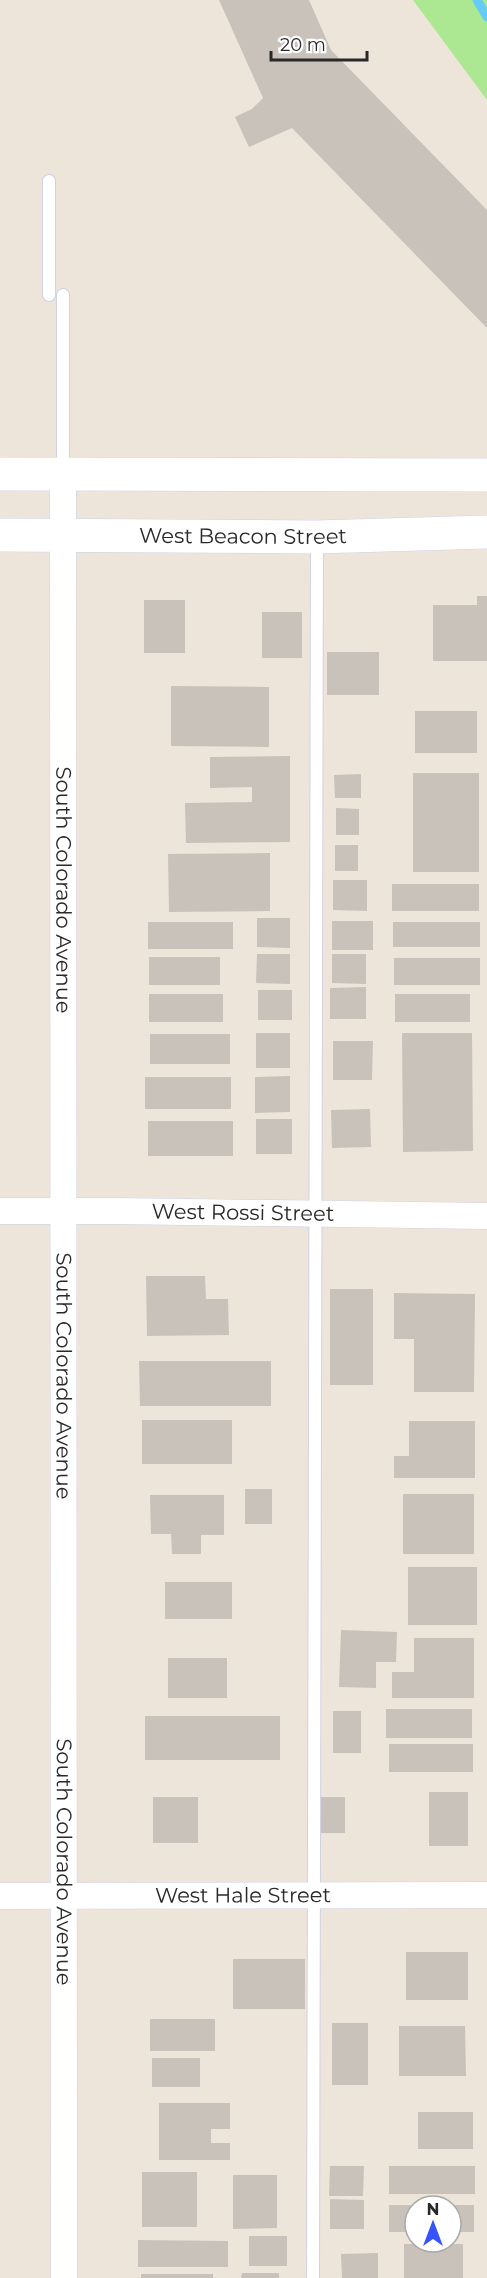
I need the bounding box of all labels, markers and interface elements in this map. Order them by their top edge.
scale bar [271,24,367,62]
text: 20 m [280,34,326,56]
street label: West Beacon Street [139,523,347,549]
street label: South Colorado Avenue [51,766,76,1014]
street label: West Rossi Street [151,1198,335,1226]
street label: South Colorado Avenue [51,1252,77,1500]
street label: South Colorado Avenue [52,1738,77,1986]
street label: West Hale Street [155,1882,331,1908]
north arrow [403,2194,463,2254]
text: N [427,2200,439,2219]

